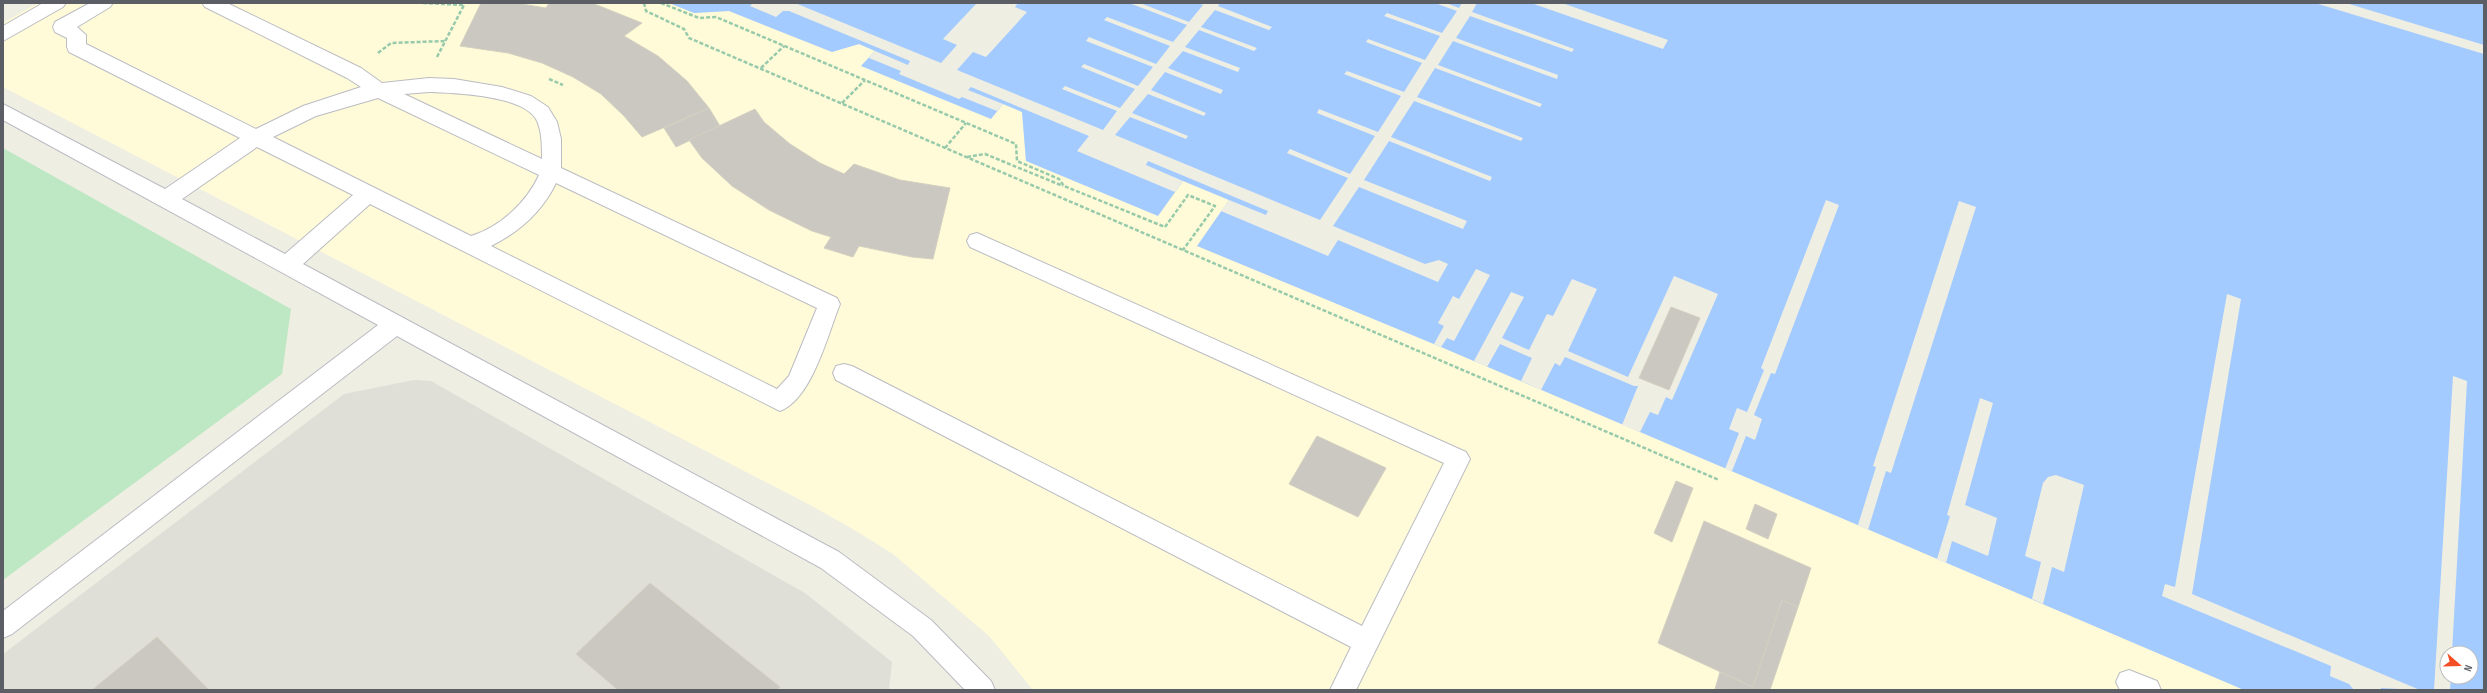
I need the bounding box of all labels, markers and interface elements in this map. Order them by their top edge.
north arrow [2439,645,2479,685]
text: N [2461,663,2475,673]

